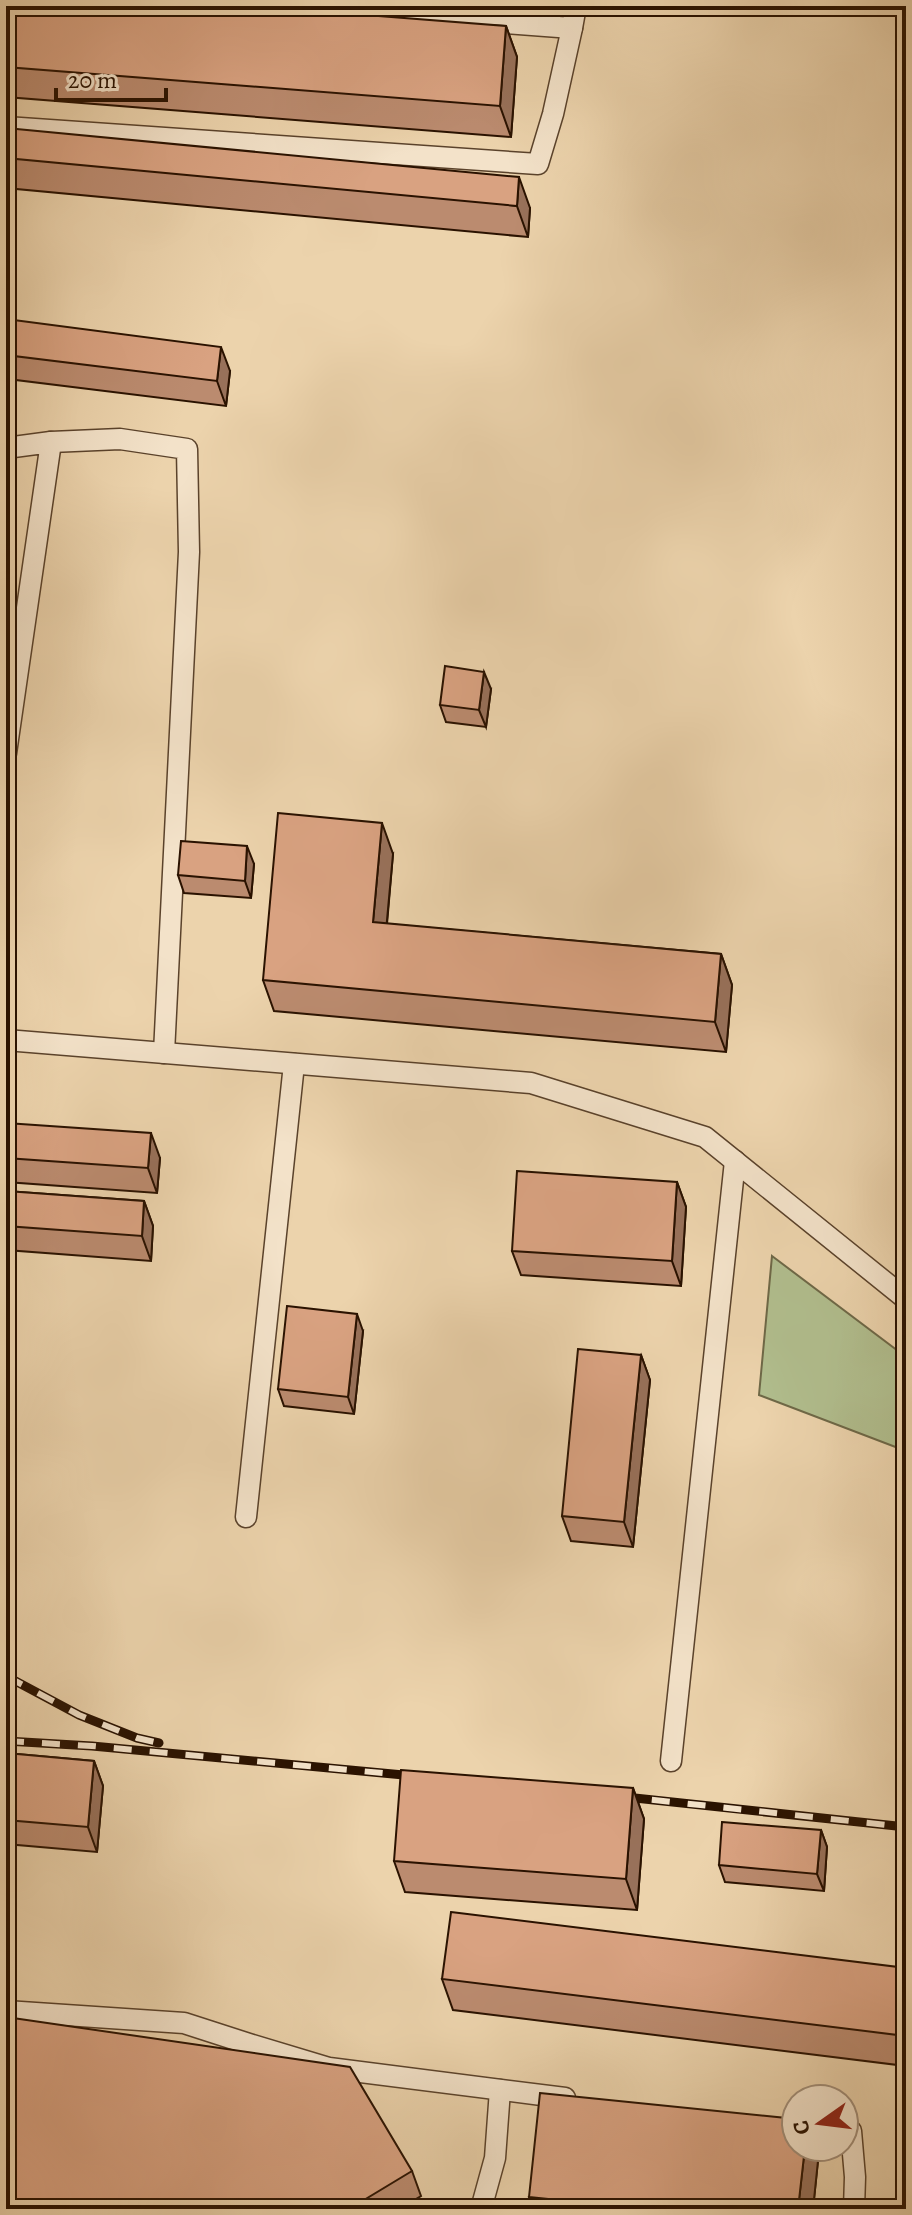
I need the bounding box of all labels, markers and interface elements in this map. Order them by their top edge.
scale bar [56,52,166,102]
text: 20 m [68,64,117,96]
north arrow [780,2083,860,2163]
text: С [785,2117,818,2138]

